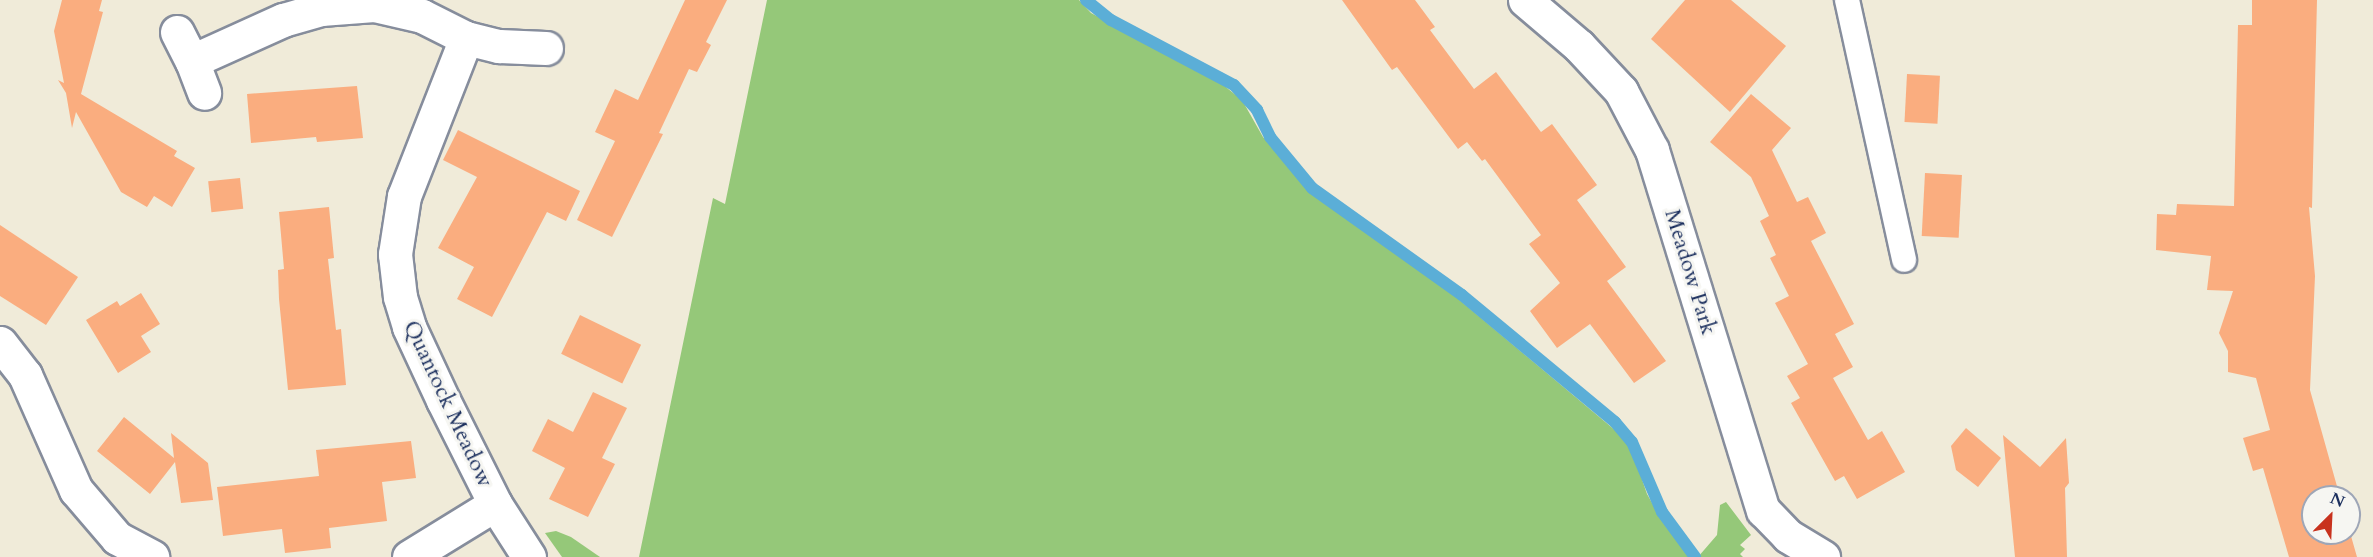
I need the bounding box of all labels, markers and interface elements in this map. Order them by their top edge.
street label: Meadow Park [1658,206,1722,338]
street label: Quantock Meadow [398,316,498,492]
north arrow [2301,485,2361,545]
text: N [2327,488,2348,513]

